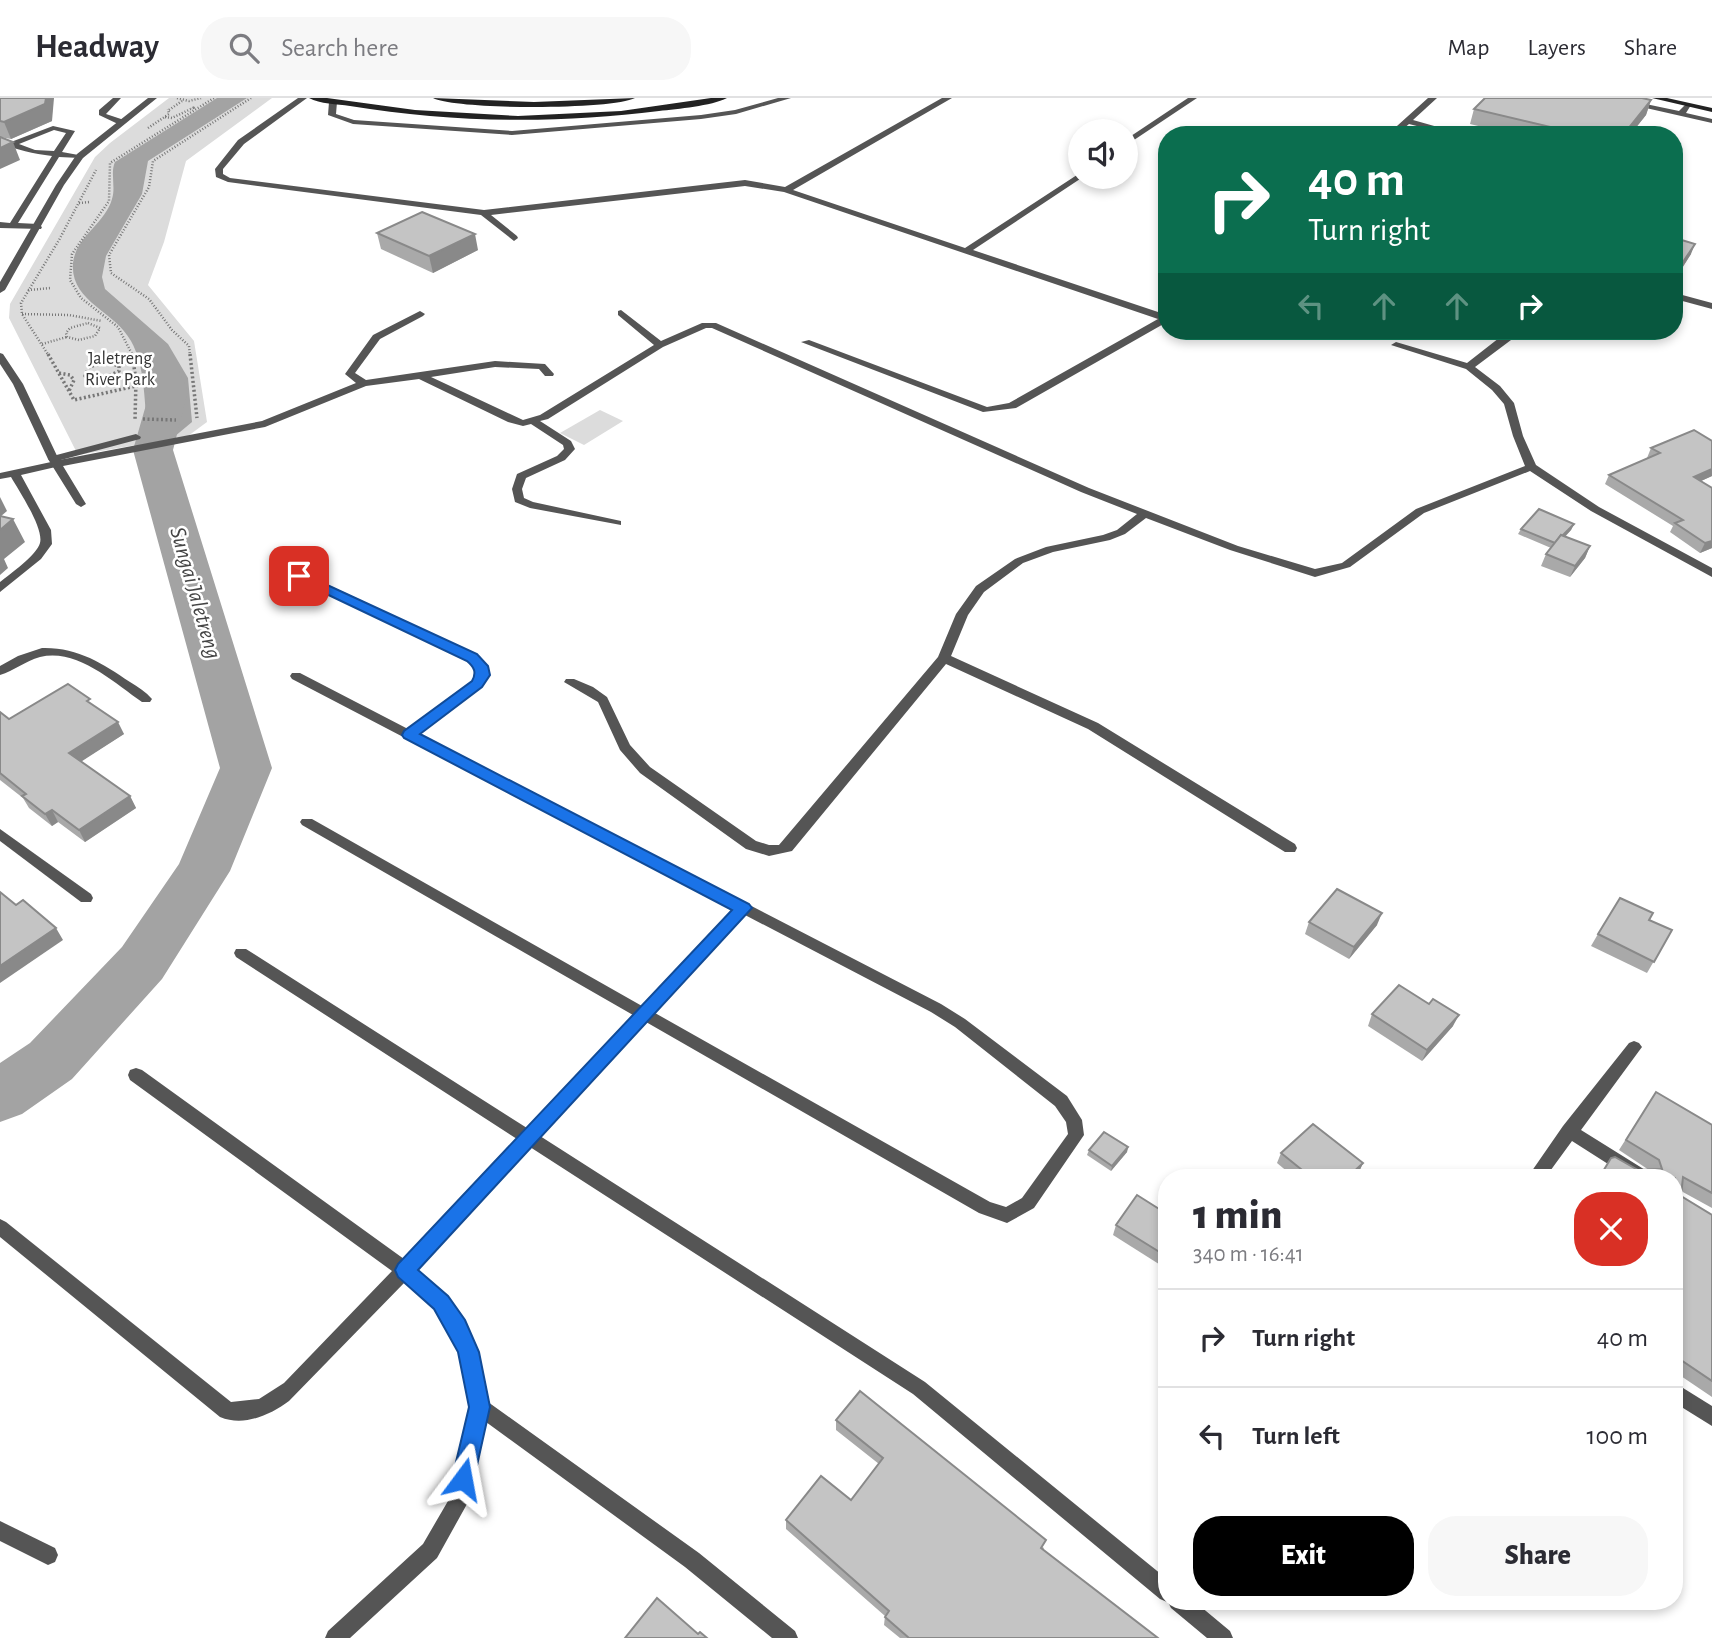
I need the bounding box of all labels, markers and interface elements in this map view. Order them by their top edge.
search box [201,17,691,80]
icon: search [225,29,263,67]
text: Headway [35,31,159,64]
text: Search here [281,35,399,61]
text: Map [1447,36,1489,60]
text: Layers [1527,36,1586,60]
text: Share [1624,36,1677,60]
map controls [1068,119,1138,189]
button: sound [1068,119,1138,189]
icon: right [1193,154,1284,245]
text: 40 m [1308,156,1405,205]
text: Turn right [1308,214,1430,246]
icon: left [1292,287,1330,325]
icon: ahead [1365,287,1403,325]
icon: ahead [1438,287,1476,325]
icon: right [1511,287,1549,325]
park label: Jaletreng River Park [85,350,156,389]
water label: Sungai Jaletreng [165,524,225,662]
pin [269,546,329,606]
icon: arrive [280,557,318,595]
button: close [1574,1192,1648,1266]
text: 1 min [1193,1194,1282,1236]
text: 340 m · 16:41 [1193,1243,1304,1266]
icon: right [1193,1319,1231,1357]
text: Turn right [1252,1325,1355,1351]
text: 40 m [1597,1325,1648,1351]
icon: left [1193,1417,1231,1455]
text: Turn left [1252,1423,1340,1449]
text: 100 m [1587,1423,1648,1449]
position arrow [426,1442,500,1516]
button: Exit [1193,1516,1414,1596]
button: Share [1428,1516,1648,1596]

